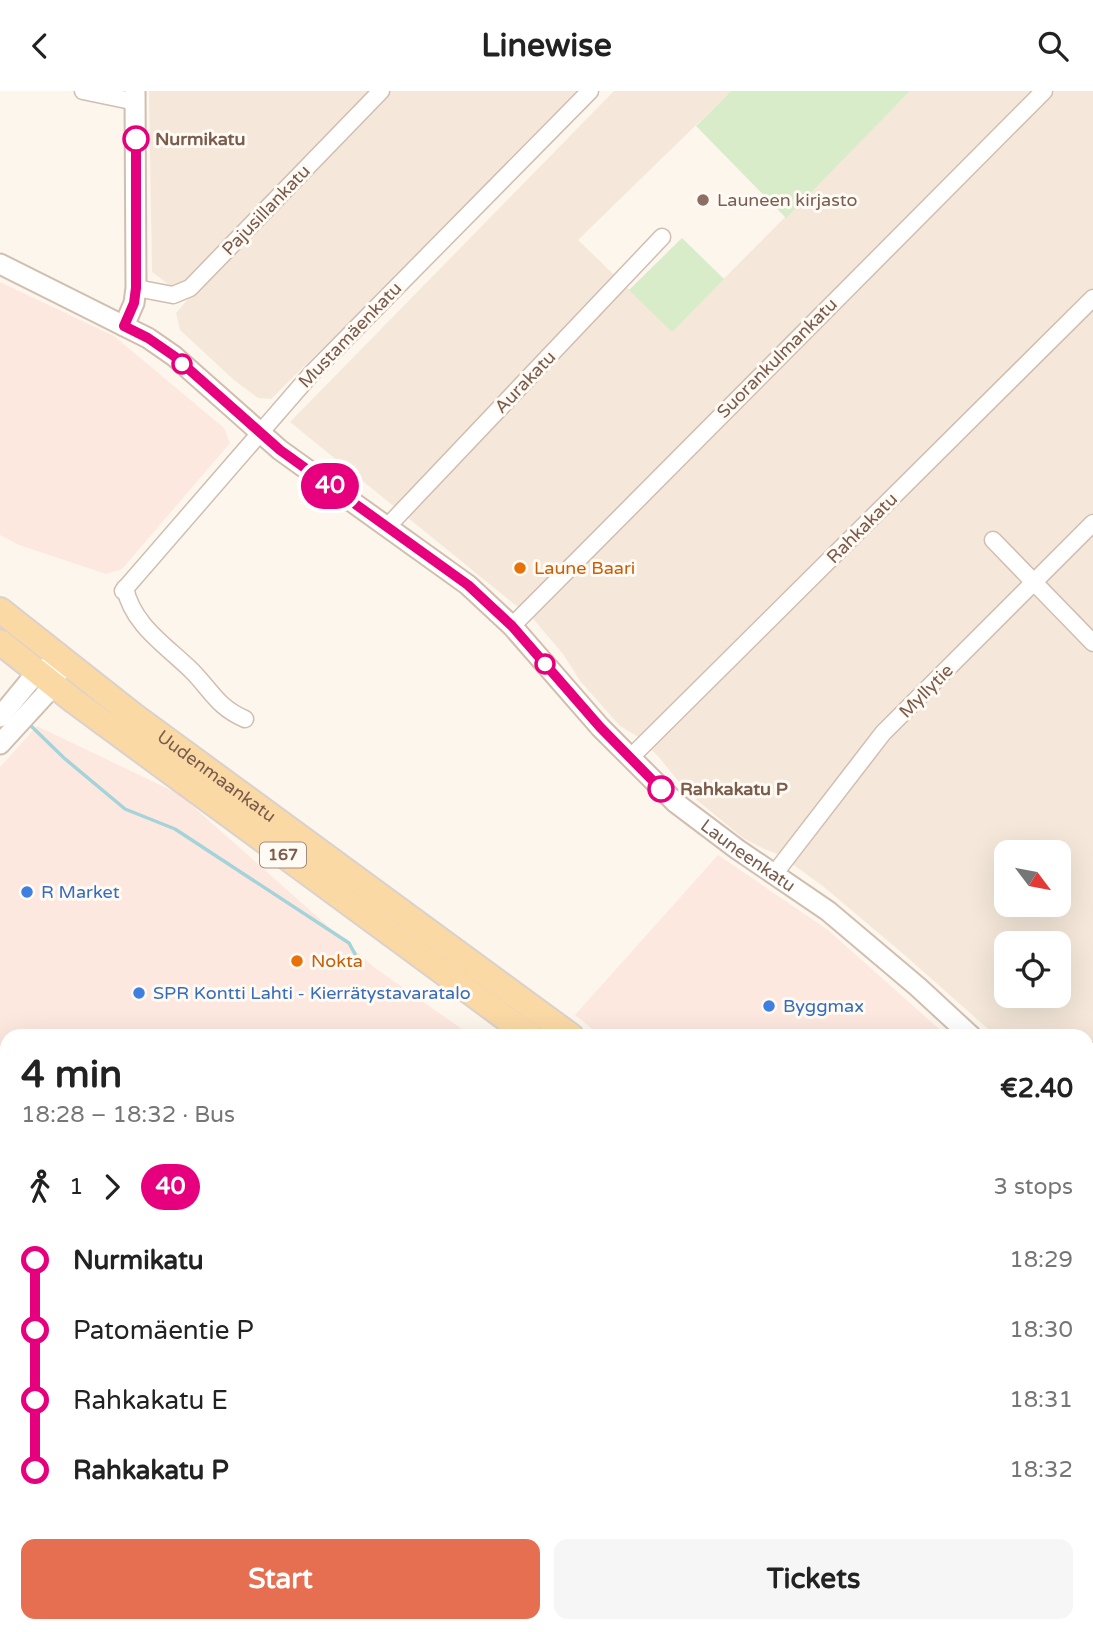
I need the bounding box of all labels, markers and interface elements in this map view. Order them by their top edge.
icon: back [21,27,59,65]
text: Linewise [481,27,612,65]
icon: search [1034,27,1072,65]
marker: Nurmikatu [123,126,149,152]
place label: Nurmikatu [155,128,245,150]
street label: Pajusillankatu [217,160,315,260]
place label: Launeen kirjasto [717,189,858,211]
marker: Launeen kirjasto [695,192,711,208]
street label: Mustamäenkatu [294,277,406,393]
street label: Suorankulmankatu [712,293,842,423]
street label: Aurakatu [490,346,560,418]
unlabelled marker [172,354,192,374]
line badge: 40 [298,463,362,509]
text: 40 [315,471,345,500]
street label: Rahkakatu [822,488,902,568]
place label: Laune Baari [534,557,635,579]
marker: Laune Baari [512,560,528,576]
unlabelled marker [535,654,555,674]
street label: Myllytie [894,659,958,723]
street label: Uudenmaankatu [153,725,280,827]
marker: Rahkakatu P [648,776,674,802]
place label: Rahkakatu P [680,778,788,800]
street label: Launeenkatu [696,814,800,897]
north arrow [994,840,1071,917]
map controls [994,840,1071,1008]
road number: 167 [260,842,306,867]
place label: R Market [41,881,120,903]
marker: R Market [19,884,35,900]
button: locate [994,931,1071,1008]
place label: Nokta [311,950,363,972]
marker: Nokta [289,953,305,969]
place label: SPR Kontti Lahti - Kierrätystavaratalo [153,982,471,1004]
marker: SPR Kontti Lahti - Kierrätystavaratalo [131,985,147,1001]
place label: Byggmax [783,995,864,1017]
marker: Byggmax [761,998,777,1014]
text: 4 min [21,1052,122,1098]
text: €2.40 [1000,1073,1073,1104]
text: 18:28 – 18:32 · Bus [21,1101,235,1129]
icon: walk [21,1168,59,1206]
icon: forward [93,1168,131,1206]
text: 40 [155,1172,186,1201]
text: 1 [69,1173,83,1201]
text: 3 stops [993,1173,1073,1201]
text: Nurmikatu [73,1245,204,1276]
text: 18:29 [1009,1246,1073,1274]
text: Patomäentie P [73,1315,254,1346]
text: 18:30 [1009,1316,1073,1344]
text: Rahkakatu E [73,1385,228,1416]
text: 18:31 [1009,1386,1073,1414]
text: Rahkakatu P [73,1455,229,1486]
text: 18:32 [1009,1456,1073,1484]
button: Start [21,1539,540,1619]
button: Tickets [554,1539,1073,1619]

